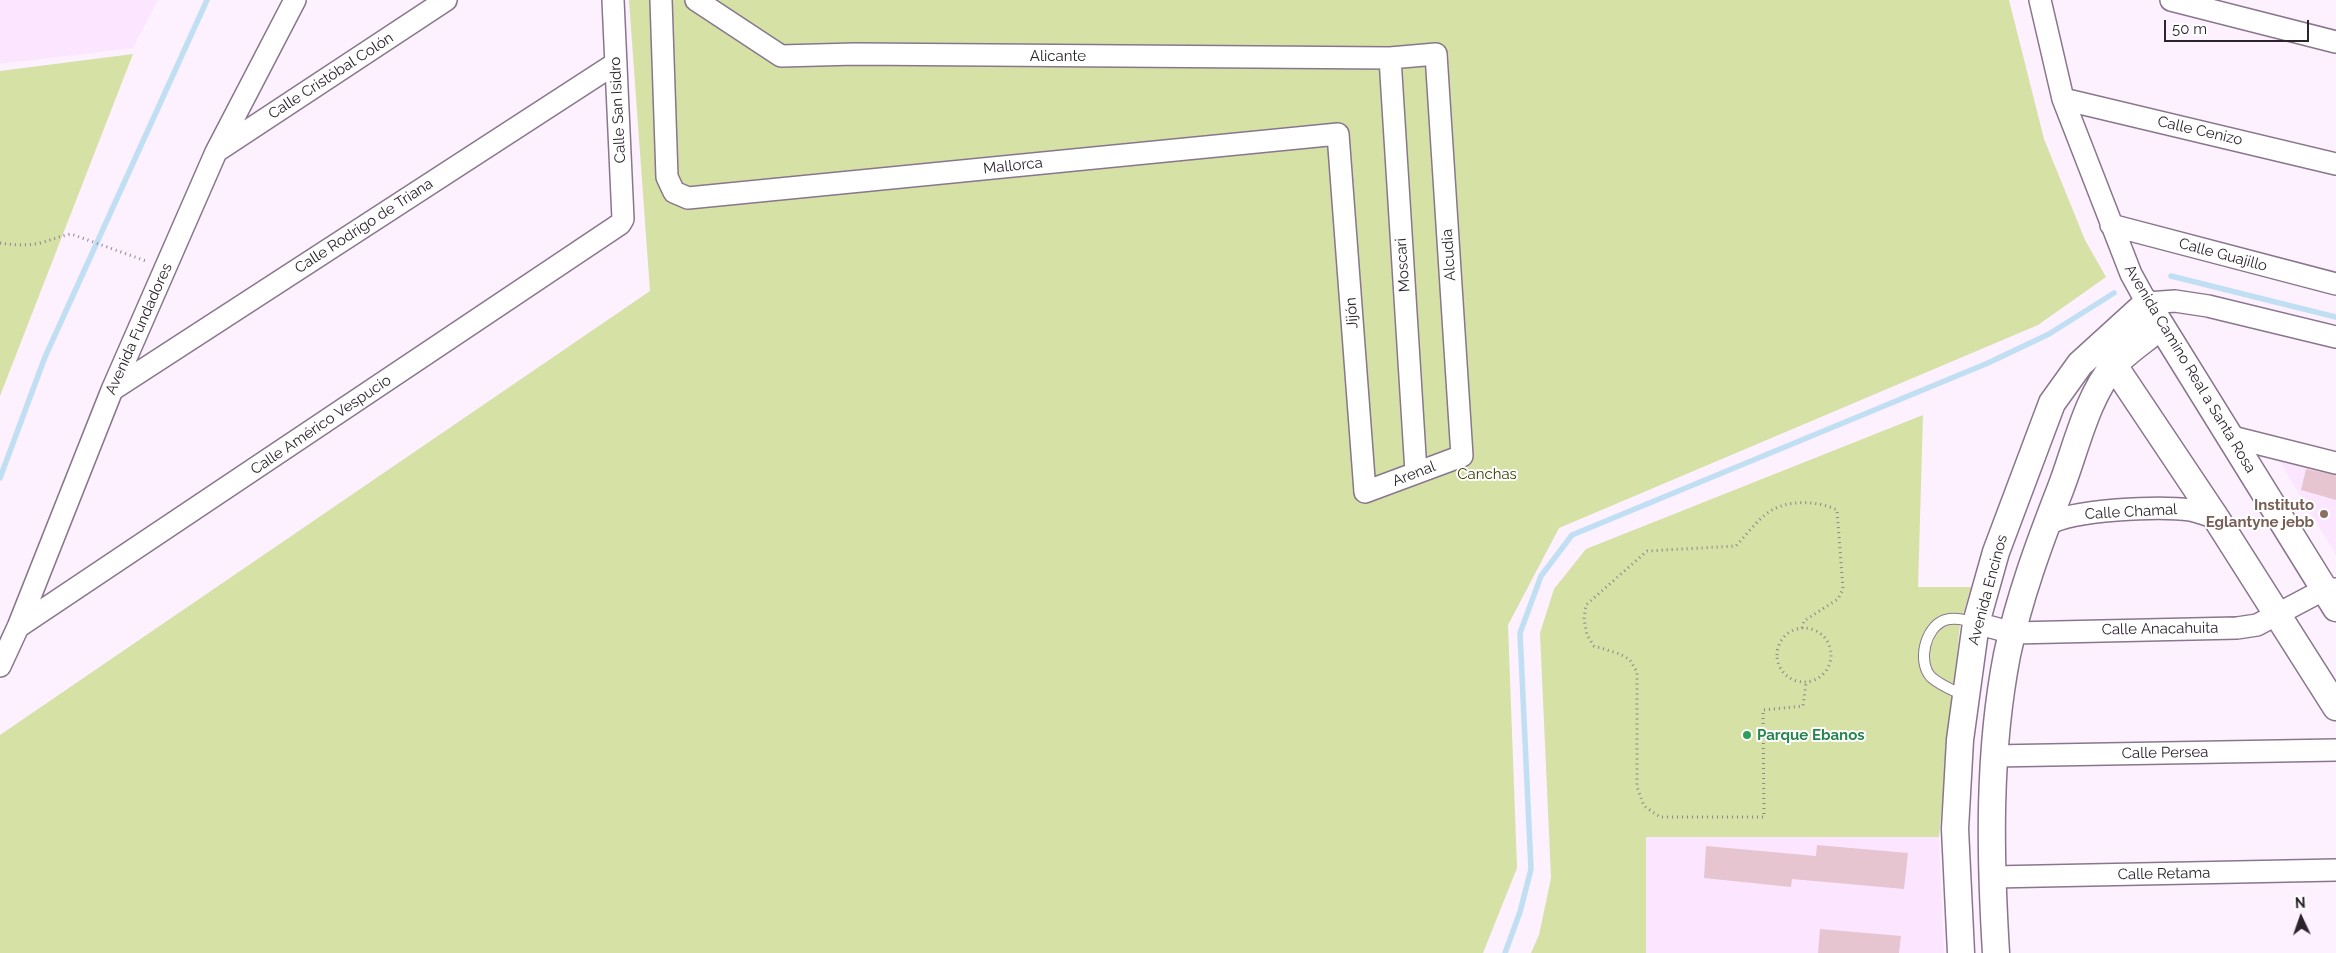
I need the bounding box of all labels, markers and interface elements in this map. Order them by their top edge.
scale bar [2166,10,2311,42]
text: 50 m [2172,20,2207,38]
street label: Calle Cristóbal Colón [265,29,397,123]
street label: Alicante [1030,47,1086,65]
street label: Calle San Isidro [606,56,630,164]
street label: Calle Cenizo [2156,113,2244,149]
street label: Mallorca [982,154,1044,178]
street label: Calle Rodrigo de Triana [292,175,436,277]
street label: Alcudia [1438,228,1460,282]
street label: Calle Guajillo [2177,235,2269,275]
street label: Moscari [1392,237,1414,293]
street label: Avenida Fundadores [102,260,176,398]
street label: Avenida Camino Real a Santa Rosa [2121,262,2259,476]
street label: Jijón [1342,297,1362,329]
street label: Calle Américo Vespucio [247,371,395,479]
street label: Arenal [1390,458,1438,490]
park label: Canchas [1457,465,1517,483]
place label: Instituto Eglantyne jebb [2206,496,2314,531]
street label: Calle Chamal [2084,501,2178,523]
marker: Instituto Eglantyne jebb [2318,508,2330,520]
street label: Avenida Encinos [1965,533,2011,647]
street label: Calle Anacahuita [2101,619,2219,639]
place label: Parque Ebanos [1757,726,1865,744]
marker: Parque Ebanos [1741,729,1753,741]
street label: Calle Persea [2121,743,2209,763]
street label: Calle Retama [2118,864,2210,884]
north arrow [2276,893,2326,943]
text: N [2294,895,2306,911]

